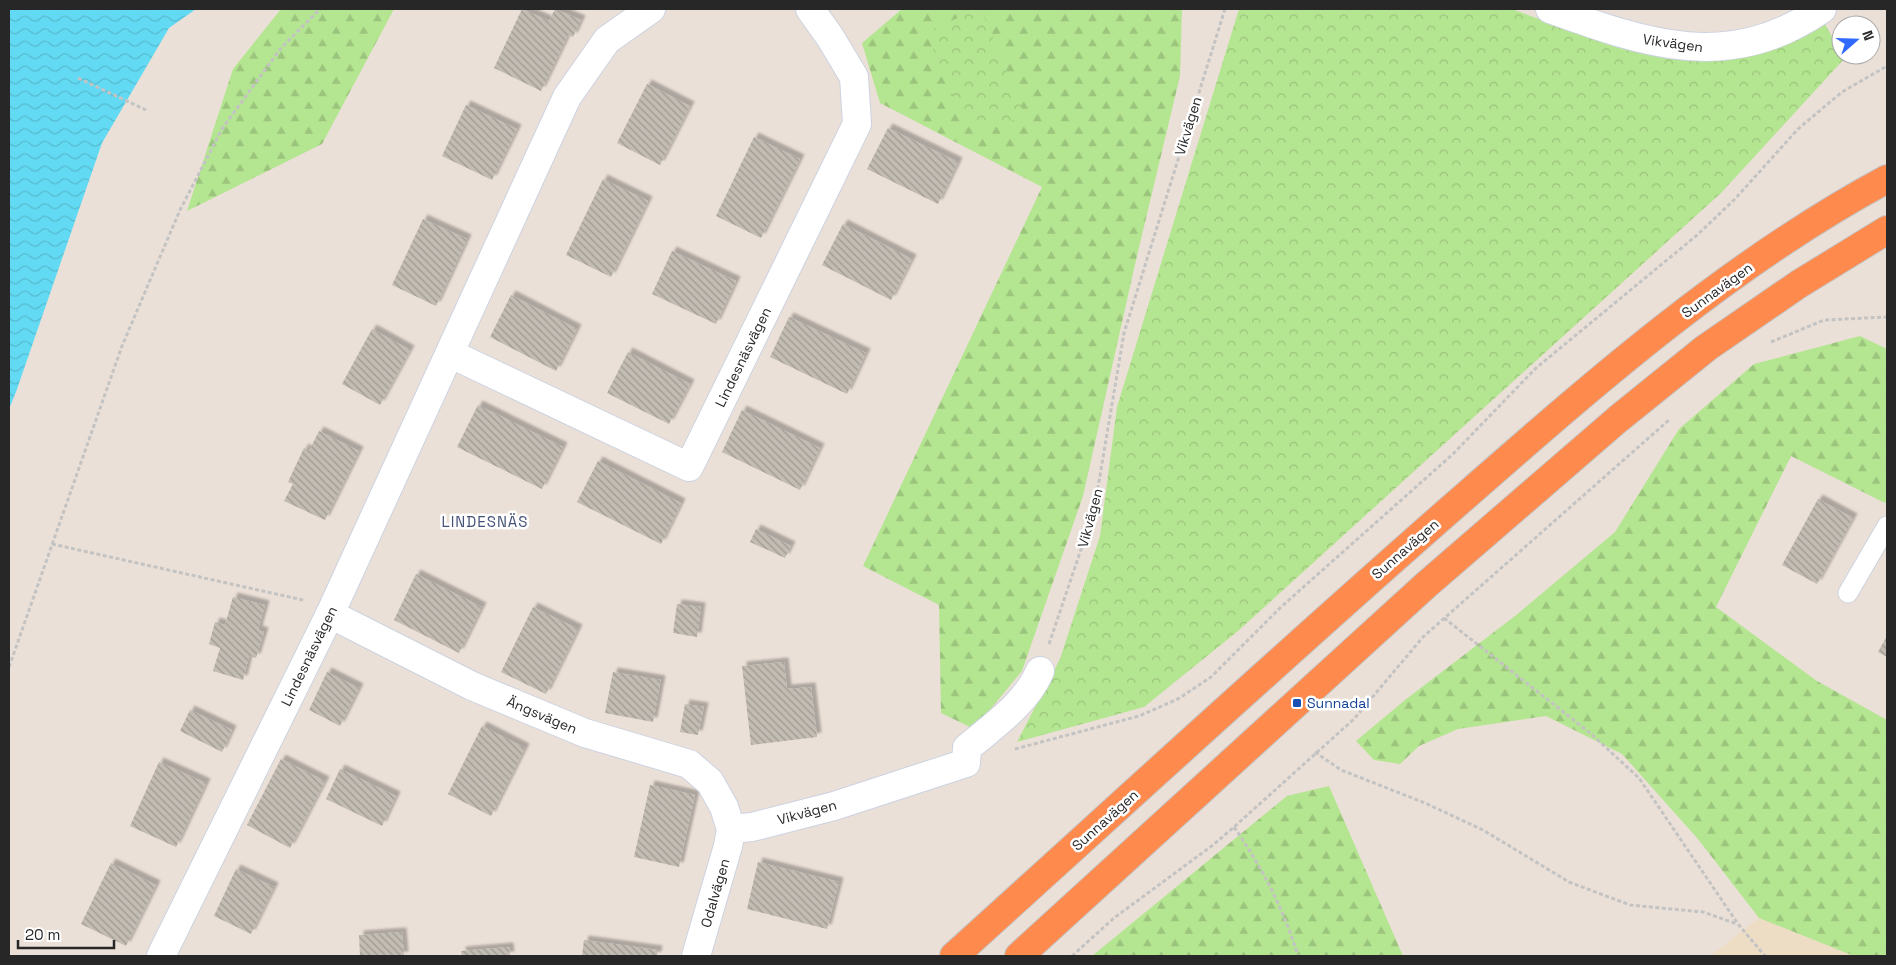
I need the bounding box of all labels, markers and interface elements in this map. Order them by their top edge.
north arrow [1831,15,1881,65]
text: N [1858,28,1878,43]
street label: Vikvägen [1642,30,1704,56]
street label: Vikvägen [1171,94,1205,158]
street label: Sunnavägen [1678,258,1756,322]
street label: Lindesnäsvägen [711,304,775,410]
street label: Vikvägen [1073,486,1107,550]
district label: LINDESNÄS [442,512,528,531]
street label: Sunnavägen [1368,515,1442,583]
street label: Lindesnäsvägen [277,603,341,709]
street label: Ängsvägen [504,692,580,738]
place label: Sunnadal [1307,694,1370,712]
marker: Sunnadal [1291,697,1303,709]
street label: Sunnavägen [1068,786,1142,854]
street label: Vikvägen [775,795,839,829]
street label: Odalvägen [697,856,733,930]
scale bar [18,918,114,950]
text: 20 m [25,925,60,944]

